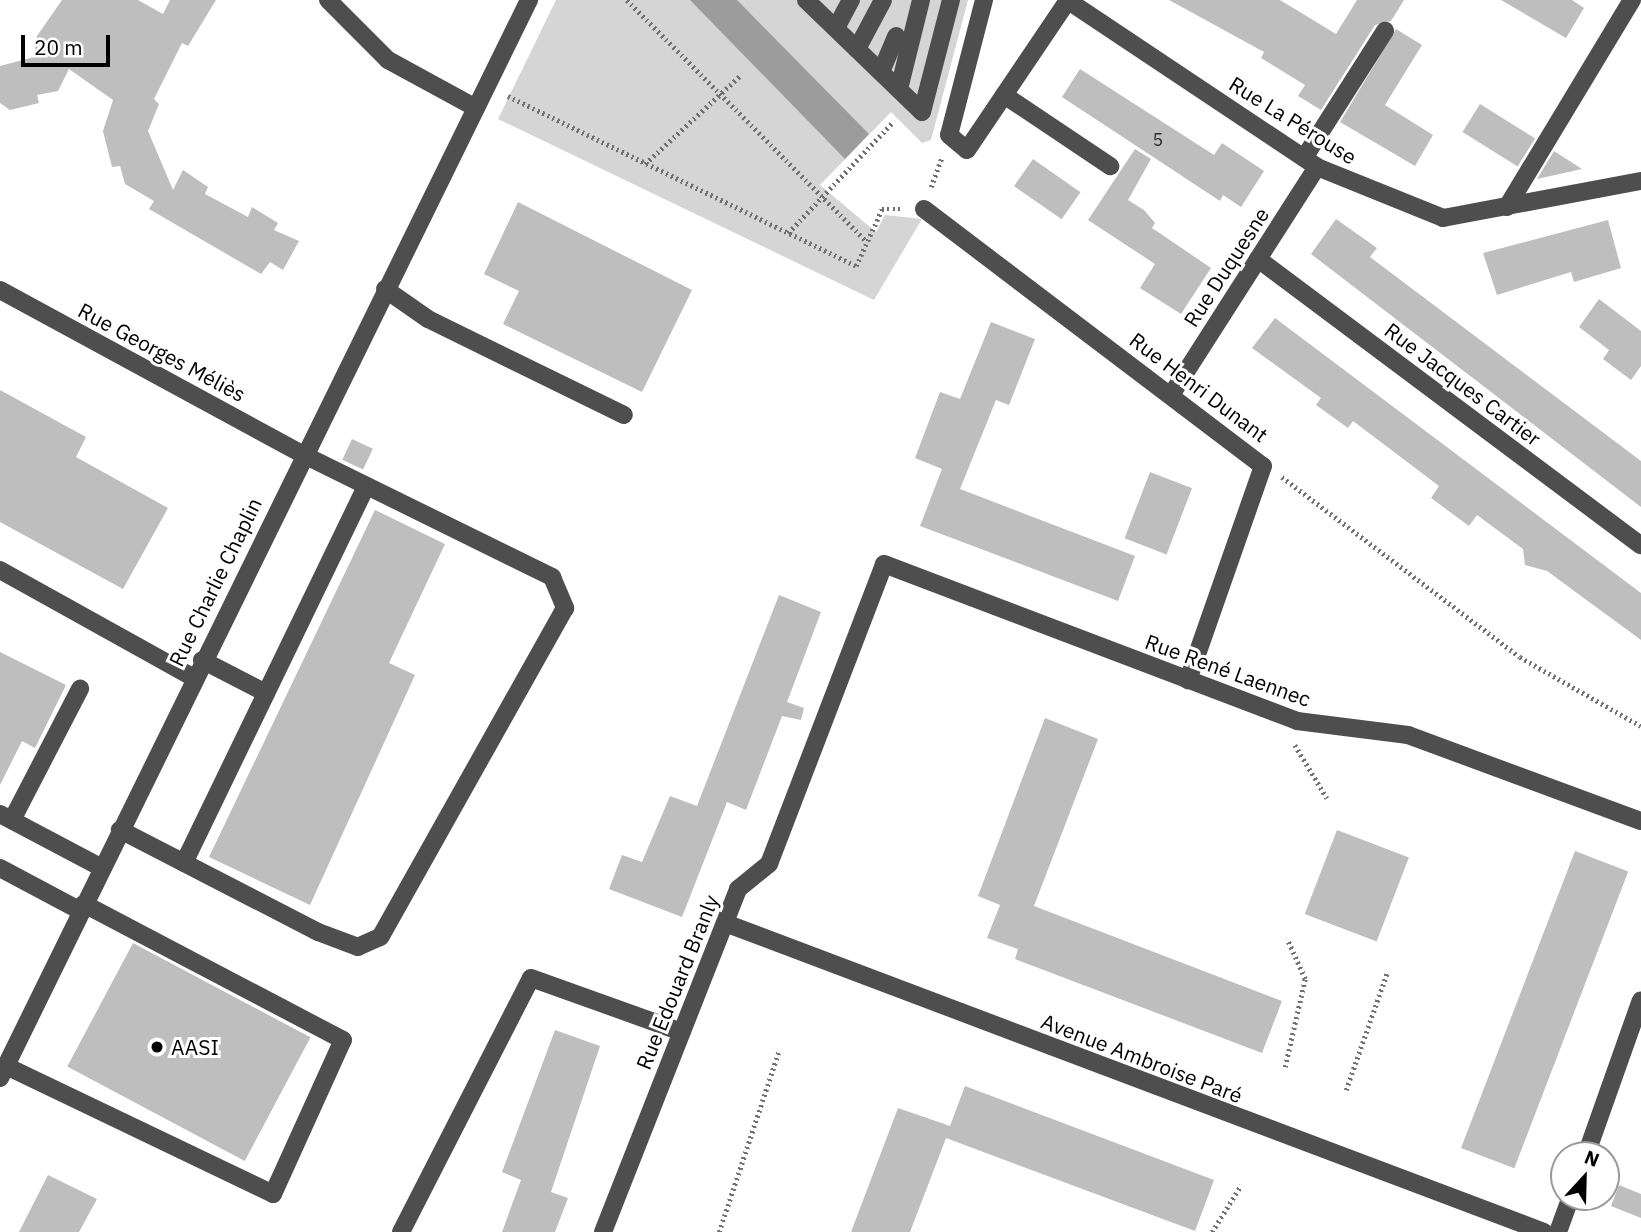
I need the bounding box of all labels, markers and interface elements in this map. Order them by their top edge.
scale bar [24,21,114,65]
text: 20 m [34,33,83,61]
street label: Rue La Pérouse [1225,71,1361,169]
house number: 5 [1153,129,1163,151]
street label: Rue Duquesne [1178,203,1274,331]
street label: Rue Georges Méliès [74,297,250,407]
street label: Rue Jacques Cartier [1380,317,1546,451]
street label: Rue Henri Dunant [1125,327,1273,447]
street label: Rue Charlie Chaplin [163,494,267,670]
street label: Rue René Laennec [1142,628,1314,712]
street label: Rue Edouard Branly [630,891,724,1073]
street label: Avenue Ambroise Paré [1038,1008,1246,1108]
place label: AASI [171,1034,219,1060]
marker: AASI [149,1039,165,1055]
north arrow [1550,1141,1620,1211]
text: N [1581,1145,1603,1172]

